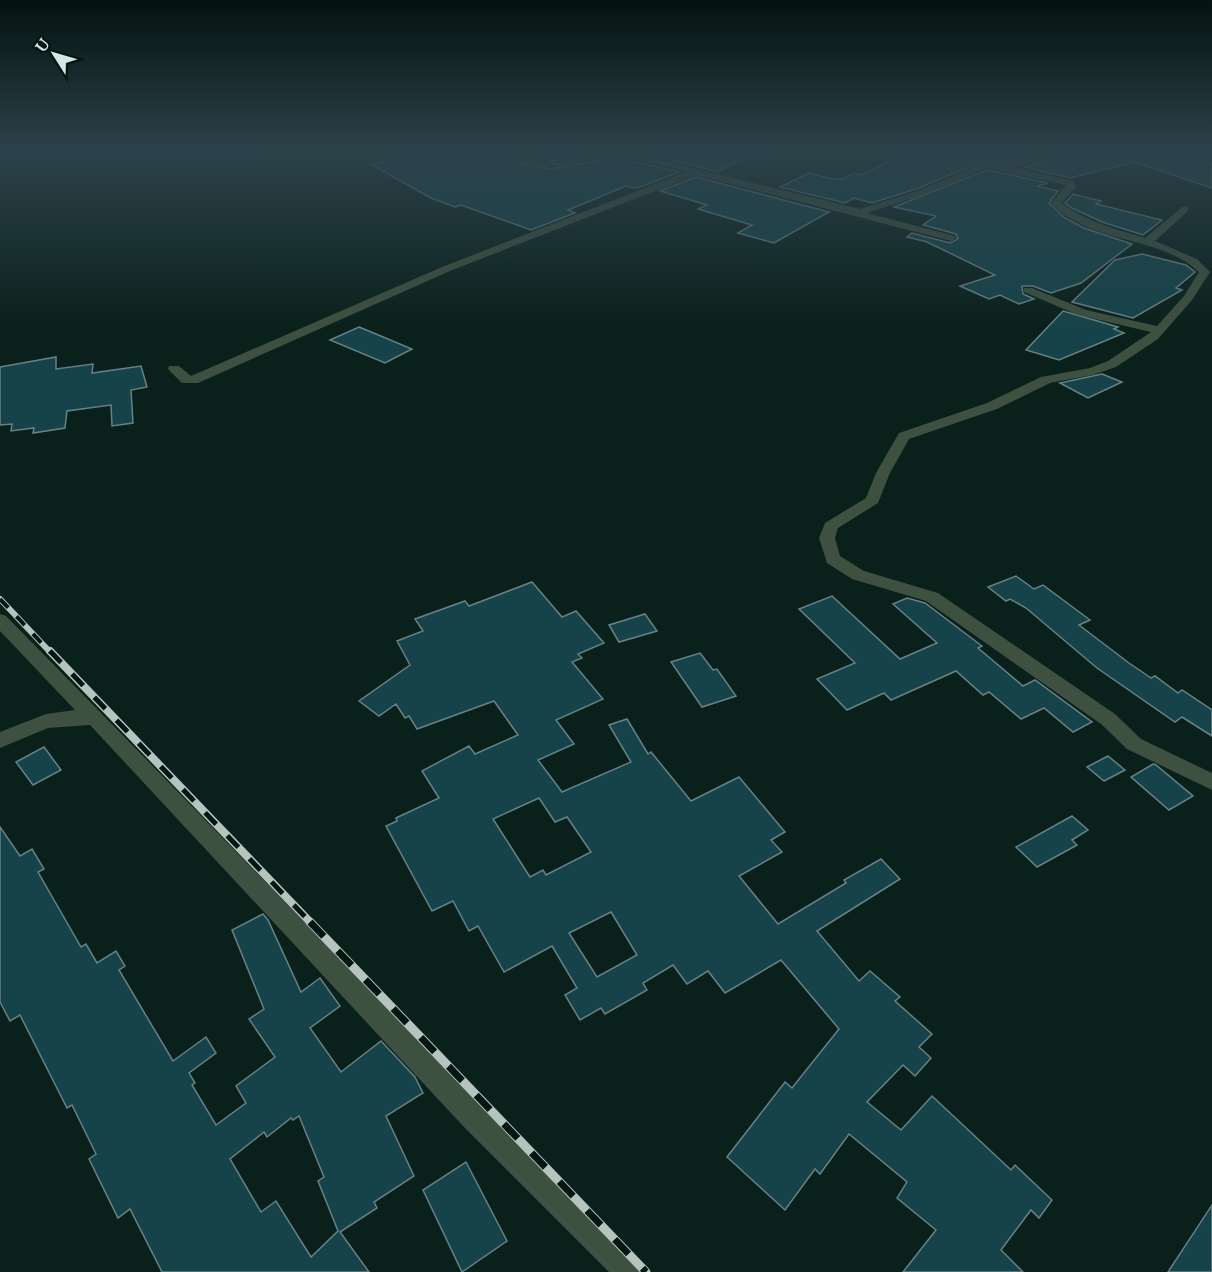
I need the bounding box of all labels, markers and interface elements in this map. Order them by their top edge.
north arrow [24,24,84,84]
text: U [30,34,54,56]

